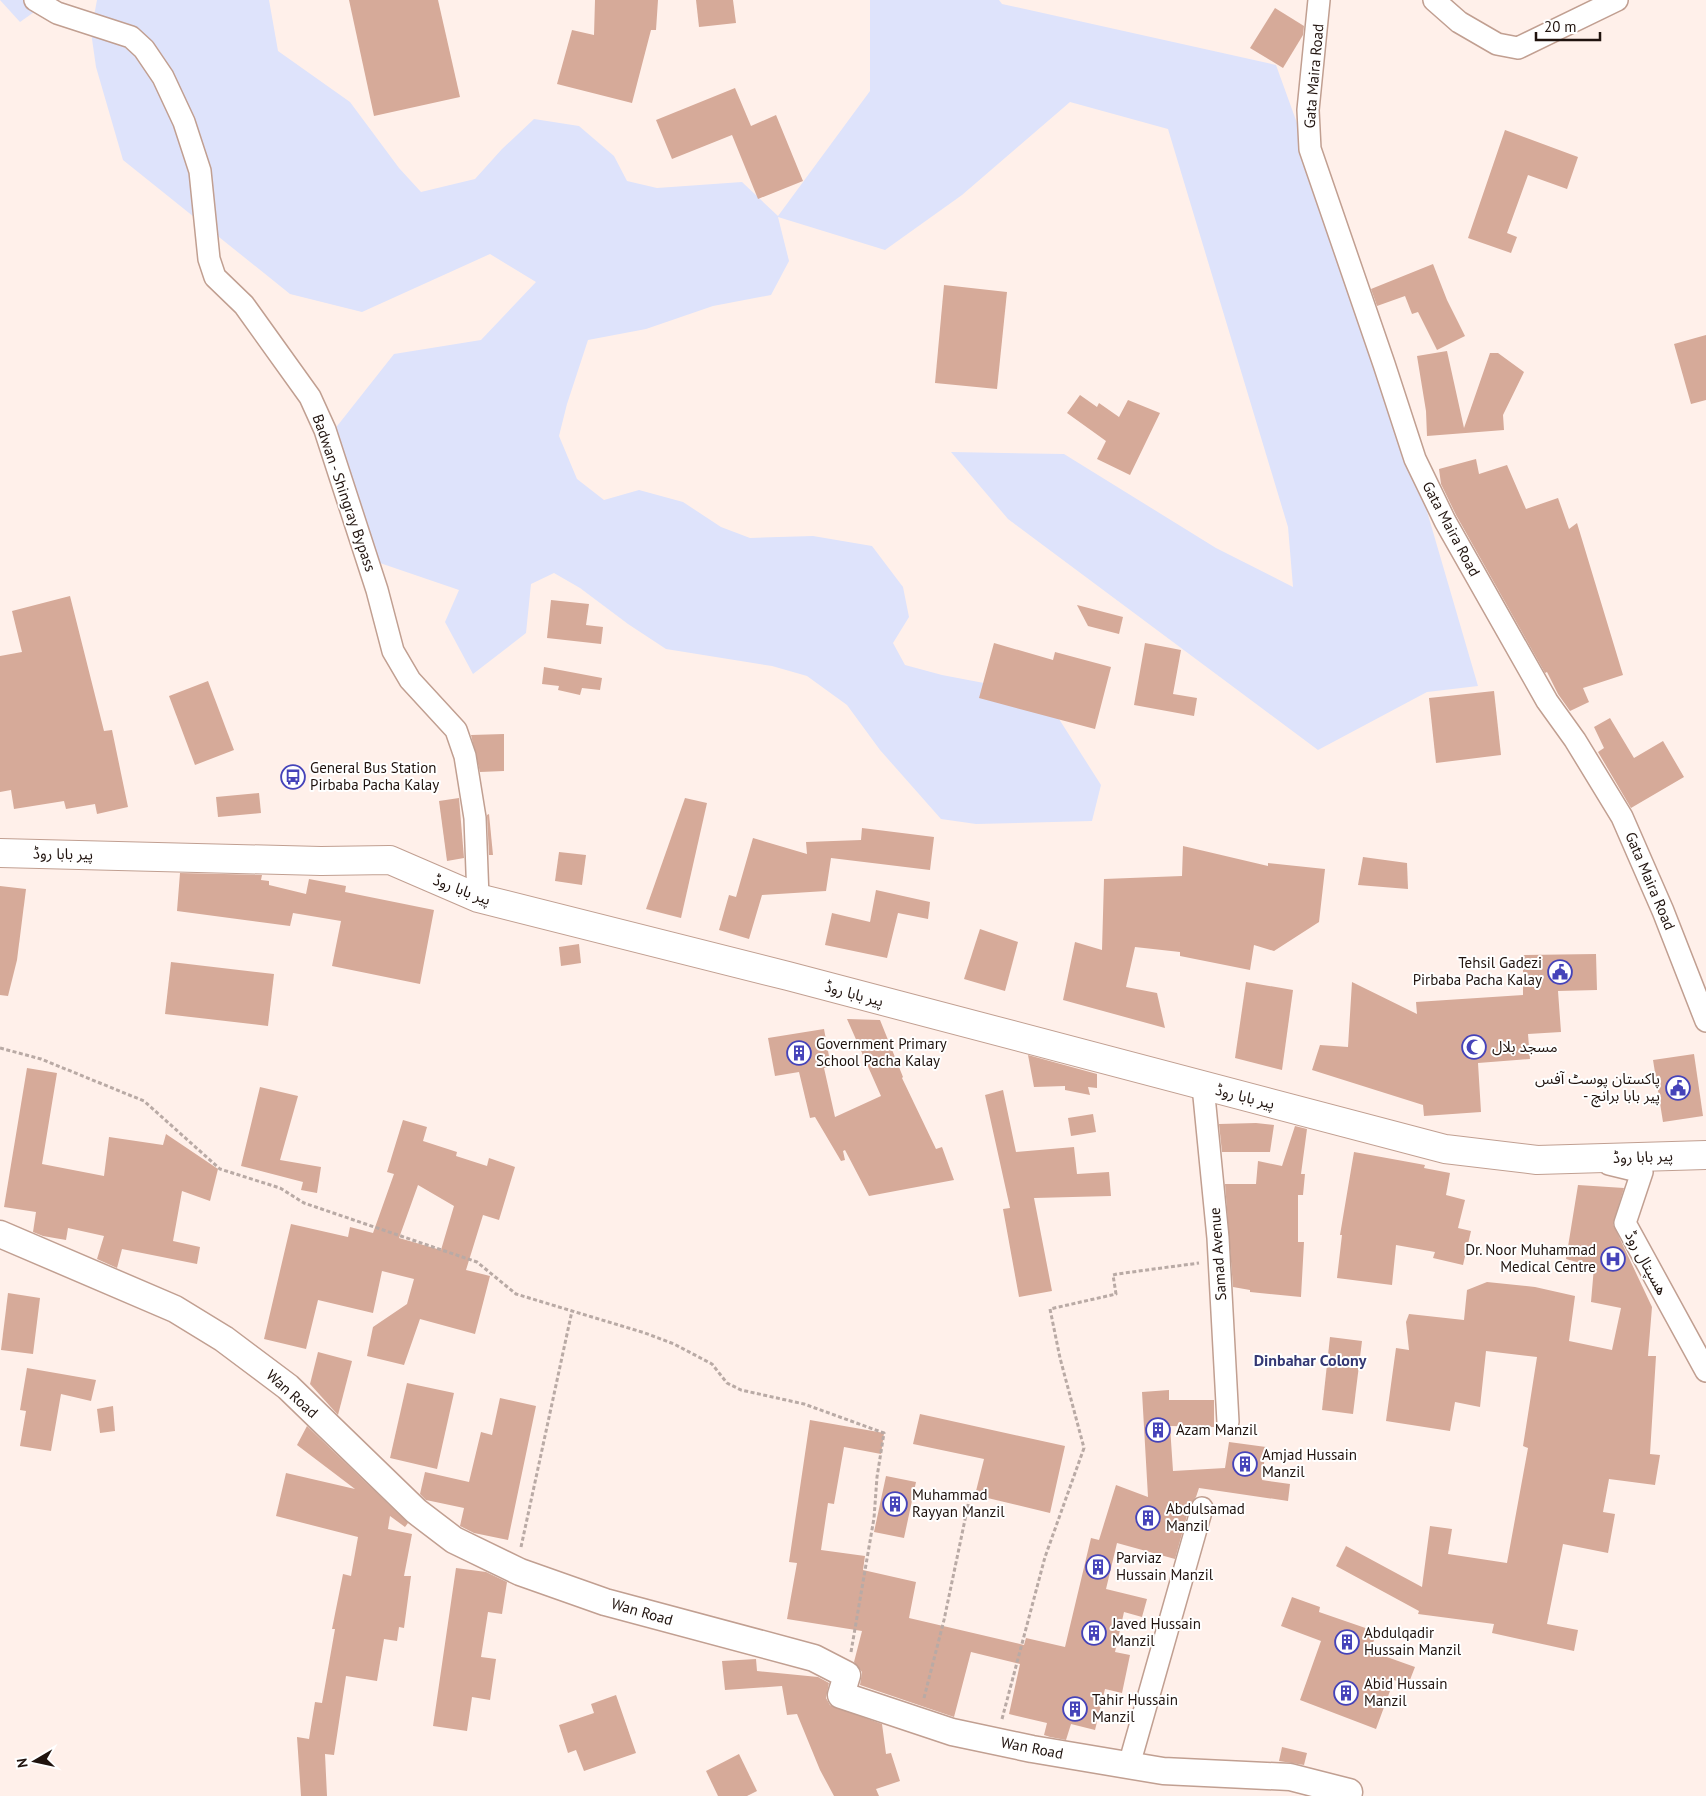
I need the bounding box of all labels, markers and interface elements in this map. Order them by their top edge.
scale bar [1536,10,1600,42]
text: 20 m [1544,17,1577,36]
street label: Gata Maira Road [1299,23,1328,129]
street label: Badwan - Shingray Bypass [309,412,380,574]
street label: Gata Maira Road [1418,478,1484,579]
place label: General Bus Station Pirbaba Pacha Kalay [310,758,439,794]
bus stop icon: General Bus Station Pirbaba Pacha Kalay [280,764,306,790]
street label: Gata Maira Road [1621,829,1680,933]
street label: پیر بابا روڈ [33,843,93,865]
street label: پیر بابا روڈ [430,870,494,910]
place label: Tehsil Gadezi Pirbaba Pacha Kalay [1413,953,1542,989]
public building icon: Tehsil Gadezi Pirbaba Pacha Kalay [1547,959,1573,985]
street label: پیر بابا روڈ [822,977,886,1012]
place label: Government Primary School Pacha Kalay [816,1034,947,1070]
mosque icon: مسجد بلال [1461,1034,1487,1060]
place label: مسجد بلال [1492,1037,1558,1056]
building icon: Government Primary School Pacha Kalay [786,1040,812,1066]
place label: پاکستان پوسٹ آفس - پیر بابا برانچ [1535,1069,1660,1108]
public building icon: پاکستان پوسٹ آفس - پیر بابا برانچ [1665,1075,1691,1101]
street label: پیر بابا روڈ [1213,1080,1277,1114]
street label: پیر بابا روڈ [1613,1146,1673,1168]
street label: Samad Avenue [1205,1207,1230,1301]
street label: ھسپتال روڈ [1620,1227,1672,1299]
place label: Dr. Noor Muhammad Medical Centre [1465,1240,1596,1276]
hospital icon: Dr. Noor Muhammad Medical Centre [1600,1246,1626,1272]
district label: Dinbahar Colony [1254,1350,1367,1370]
street label: Wan Road [262,1365,322,1422]
building icon: Azam Manzil [1145,1417,1171,1443]
place label: Azam Manzil [1176,1420,1258,1439]
place label: Amjad Hussain Manzil [1262,1445,1357,1481]
building icon: Amjad Hussain Manzil [1232,1451,1258,1477]
place label: Muhammad Rayyan Manzil [912,1485,1005,1521]
building icon: Muhammad Rayyan Manzil [882,1491,908,1517]
place label: Abdulsamad Manzil [1166,1499,1245,1535]
building icon: Abdulsamad Manzil [1135,1505,1161,1531]
place label: Parviaz Hussain Manzil [1116,1548,1214,1584]
building icon: Parviaz Hussain Manzil [1085,1554,1111,1580]
street label: Wan Road [609,1594,675,1629]
place label: Javed Hussain Manzil [1111,1614,1201,1650]
building icon: Javed Hussain Manzil [1081,1620,1107,1646]
place label: Abdulqadir Hussain Manzil [1364,1623,1462,1659]
building icon: Abdulqadir Hussain Manzil [1334,1629,1360,1655]
place label: Abid Hussain Manzil [1364,1674,1447,1710]
building icon: Abid Hussain Manzil [1333,1680,1359,1706]
place label: Tahir Hussain Manzil [1092,1690,1178,1726]
building icon: Tahir Hussain Manzil [1062,1696,1088,1722]
street label: Wan Road [999,1732,1065,1763]
north arrow [10,1736,60,1786]
text: N [13,1757,32,1769]

